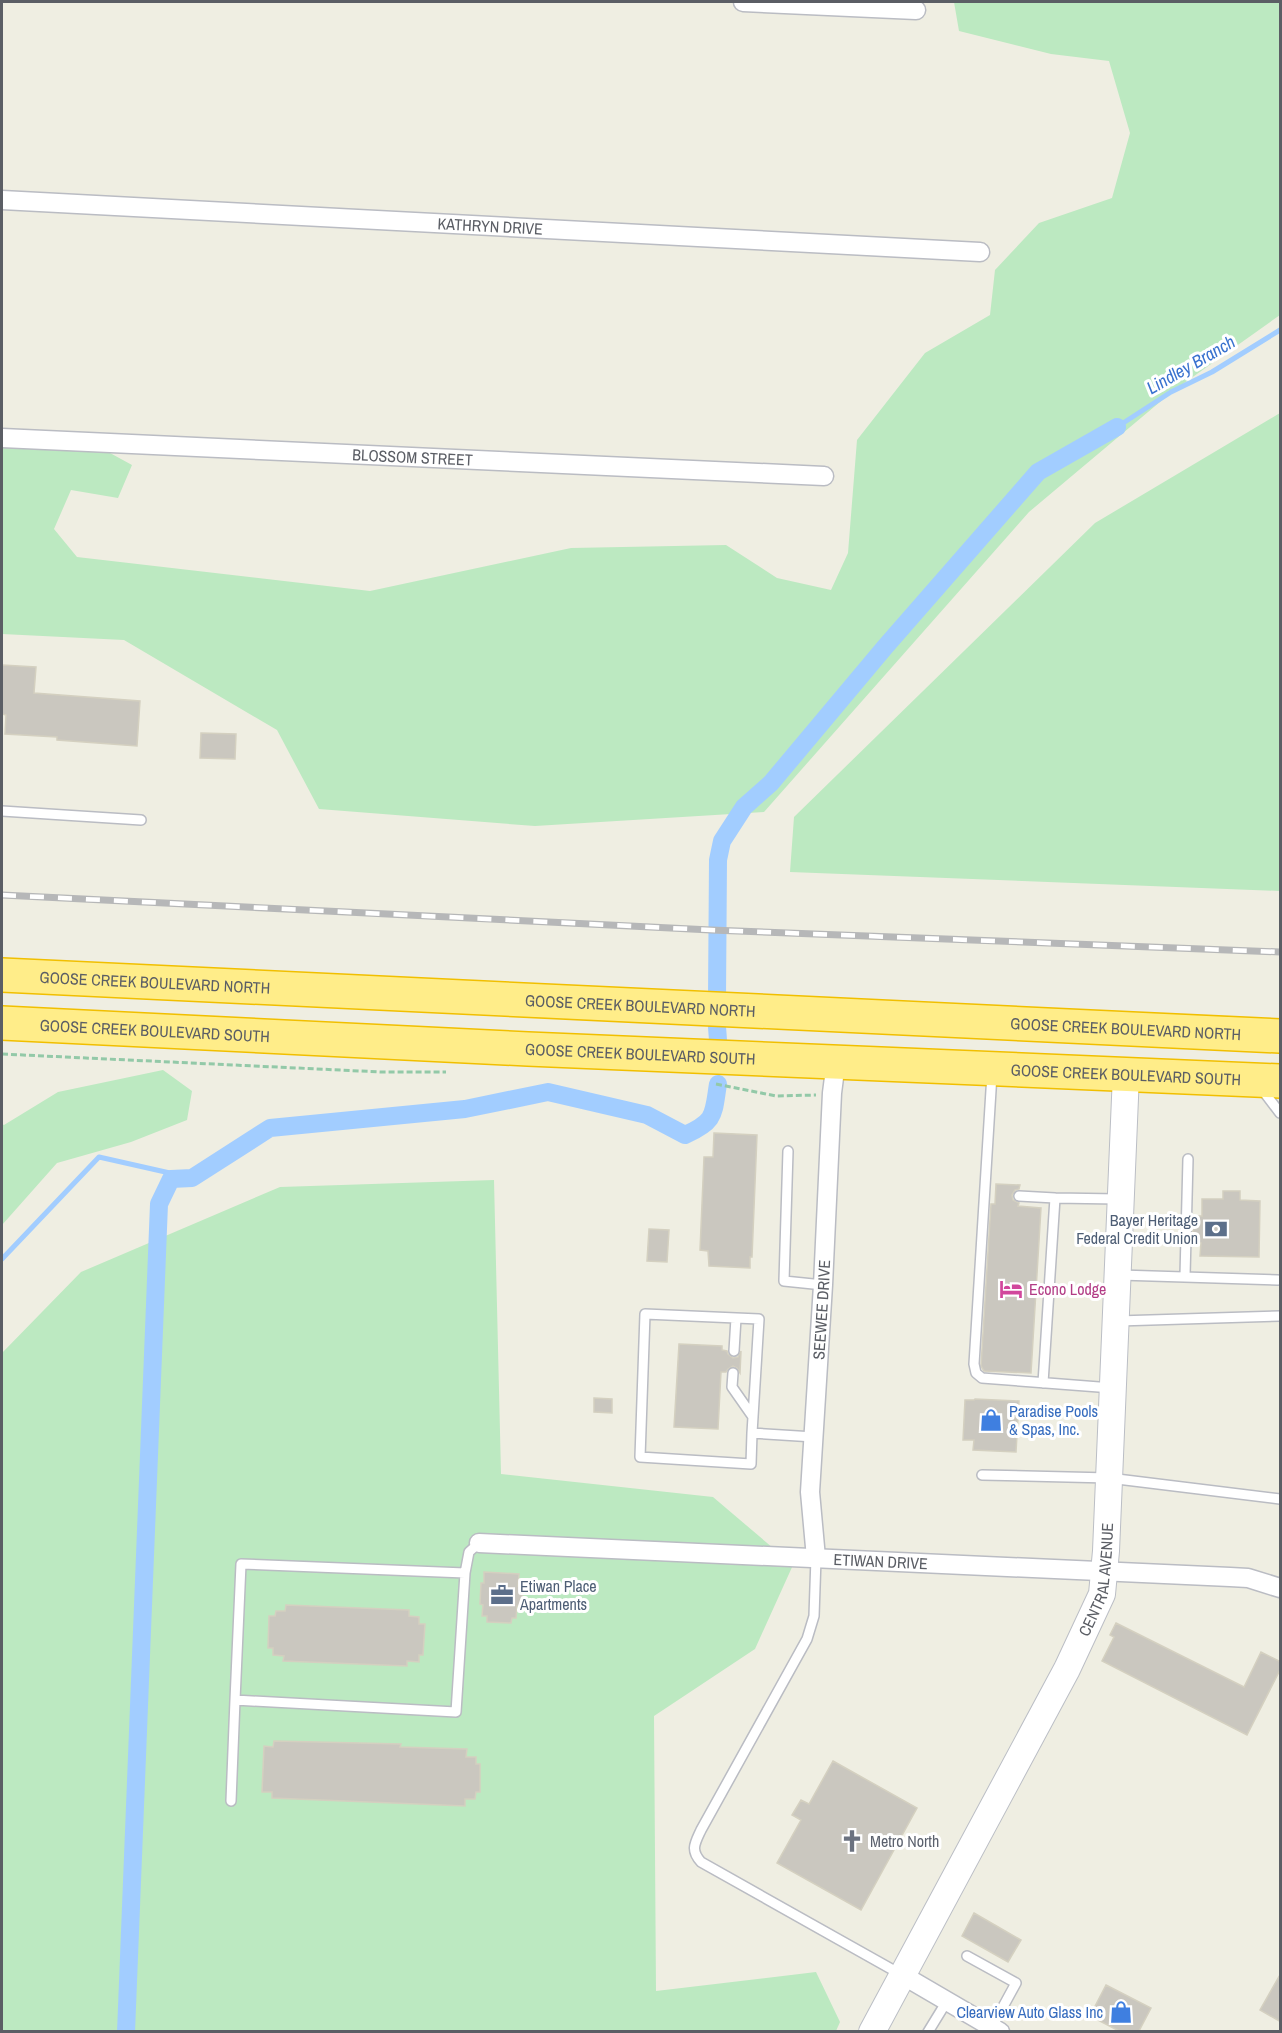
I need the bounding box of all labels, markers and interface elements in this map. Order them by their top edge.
street label: KATHRYN DRIVE [437,212,544,240]
water label: Lindley Branch [1142,329,1240,400]
street label: BLOSSOM STREET [352,443,473,471]
street label: GOOSE CREEK BOULEVARD NORTH [39,966,271,999]
street label: GOOSE CREEK BOULEVARD NORTH [524,989,756,1022]
street label: GOOSE CREEK BOULEVARD NORTH [1010,1012,1242,1045]
street label: GOOSE CREEK BOULEVARD SOUTH [39,1014,270,1047]
street label: GOOSE CREEK BOULEVARD SOUTH [525,1038,756,1070]
street label: GOOSE CREEK BOULEVARD SOUTH [1010,1059,1241,1090]
place label: Bayer Heritage Federal Credit Union [1076,1209,1198,1249]
bank icon: Bayer Heritage Federal Credit Union [1203,1216,1229,1242]
street label: SEEWEE DRIVE [807,1259,835,1360]
hotel icon: Econo Lodge [998,1276,1024,1302]
place label: Econo Lodge [1029,1278,1106,1300]
place label: Paradise Pools & Spas, Inc. [1009,1400,1098,1440]
shop icon: Paradise Pools & Spas, Inc. [978,1407,1004,1433]
street label: CENTRAL AVENUE [1073,1522,1118,1640]
street label: ETIWAN DRIVE [833,1548,928,1574]
place label: Etiwan Place Apartments [519,1575,597,1615]
office icon: Etiwan Place Apartments [489,1582,515,1608]
church icon: Metro North [839,1828,865,1854]
place label: Metro North [870,1830,939,1852]
shop icon: Clearview Auto Glass Inc [1108,1999,1134,2025]
place label: Clearview Auto Glass Inc [956,2001,1103,2023]

